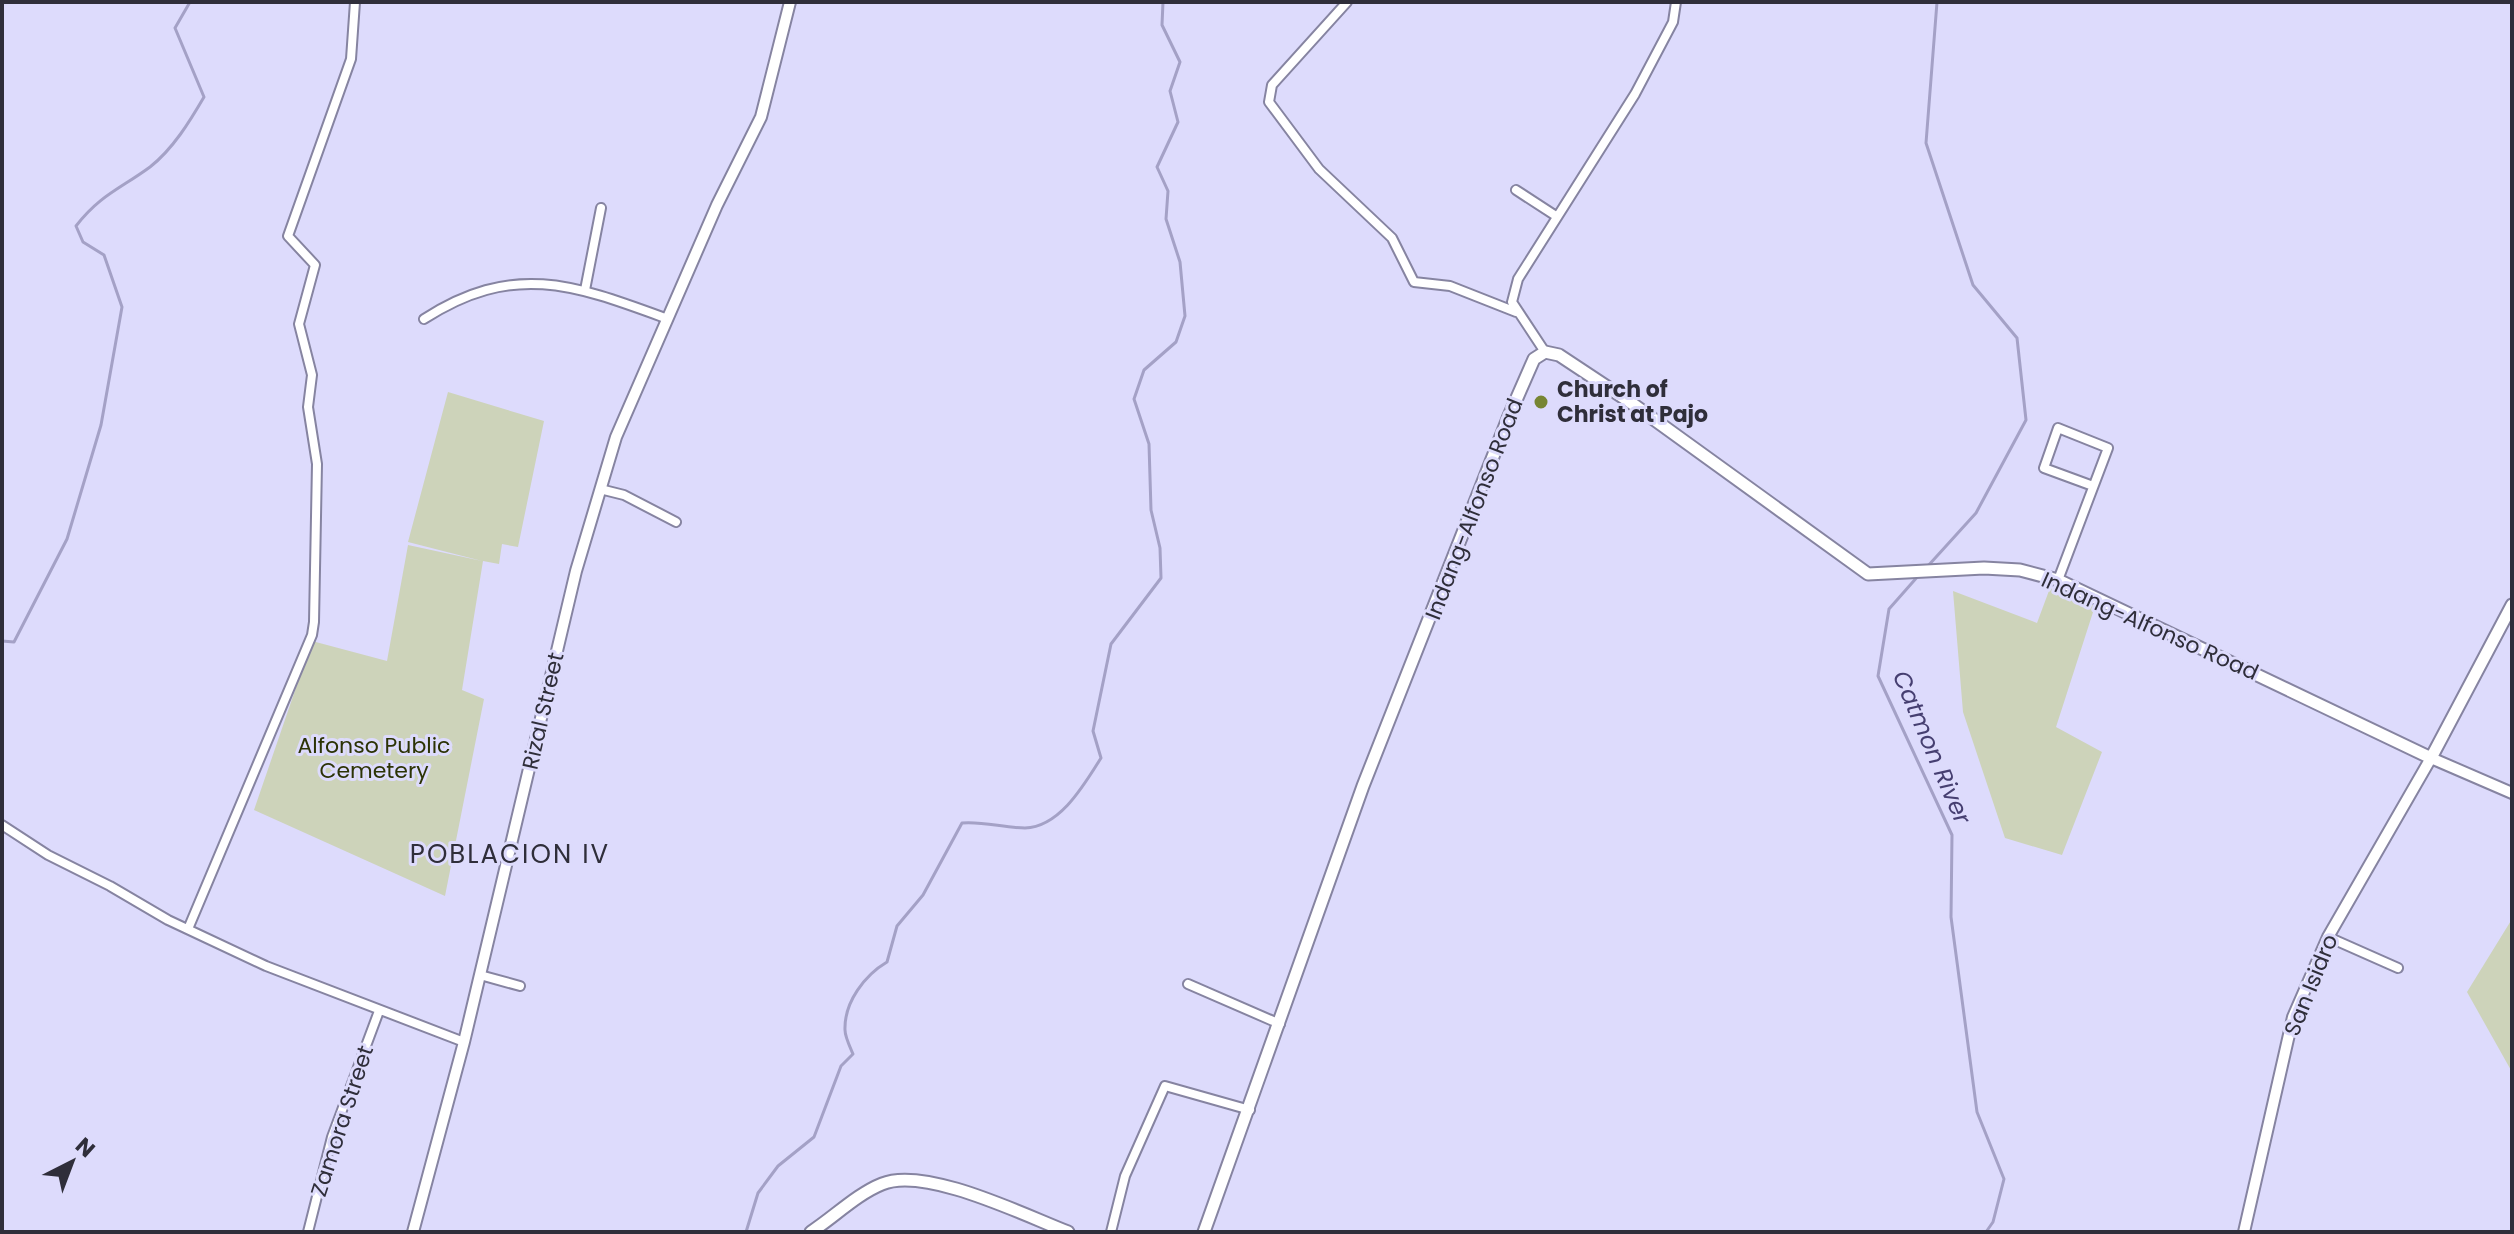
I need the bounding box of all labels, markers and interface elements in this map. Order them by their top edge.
place label: Church of Christ at Pajo [1557,374,1708,430]
marker: Church of Christ at Pajo [1532,393,1550,411]
street label: Indang-Alfonso Road [1417,394,1531,624]
street label: Indang-Alfonso Road [2037,564,2263,688]
street label: Rizal Street [514,649,572,773]
water label: Catmon River [1885,665,1980,830]
park label: Alfonso Public Cemetery [298,730,450,786]
district label: POBLACION IV [410,836,610,872]
street label: San Isidro [2277,929,2345,1041]
street label: Zamora Street [303,1042,381,1200]
north arrow [32,1122,112,1202]
text: N [69,1130,102,1165]

